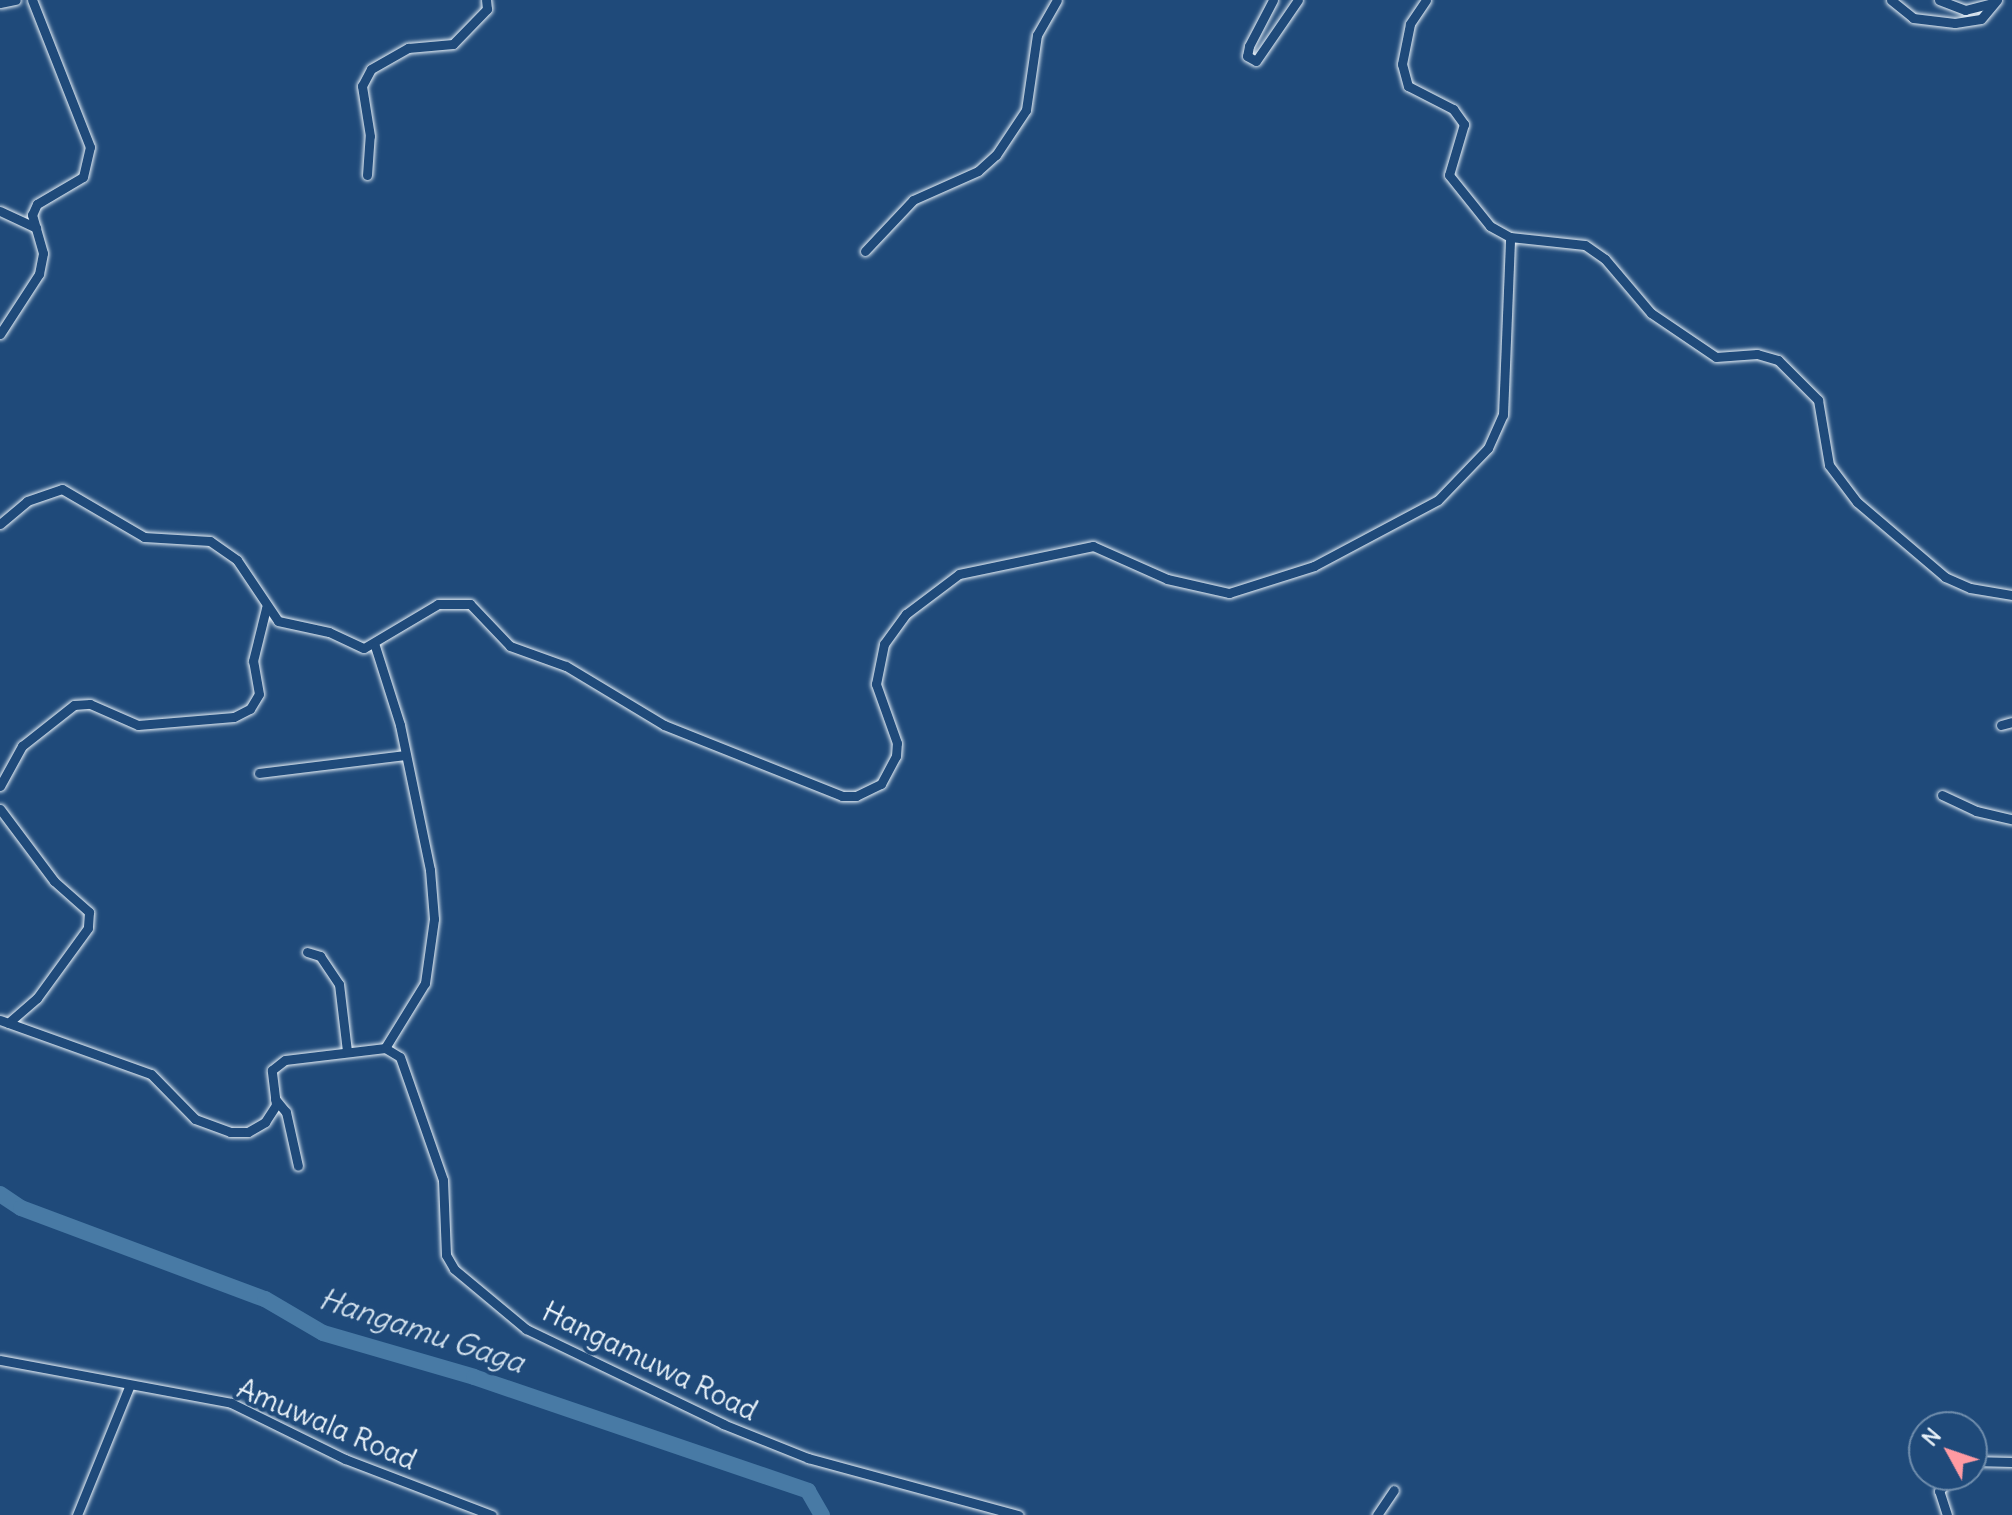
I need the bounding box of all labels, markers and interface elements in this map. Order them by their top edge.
water label: Hangamu Gaga [315,1280,529,1380]
street label: Hangamuwa Road [537,1294,763,1428]
street label: Amuwala Road [232,1371,422,1477]
north arrow [1908,1411,1988,1491]
text: N [1916,1422,1947,1452]

